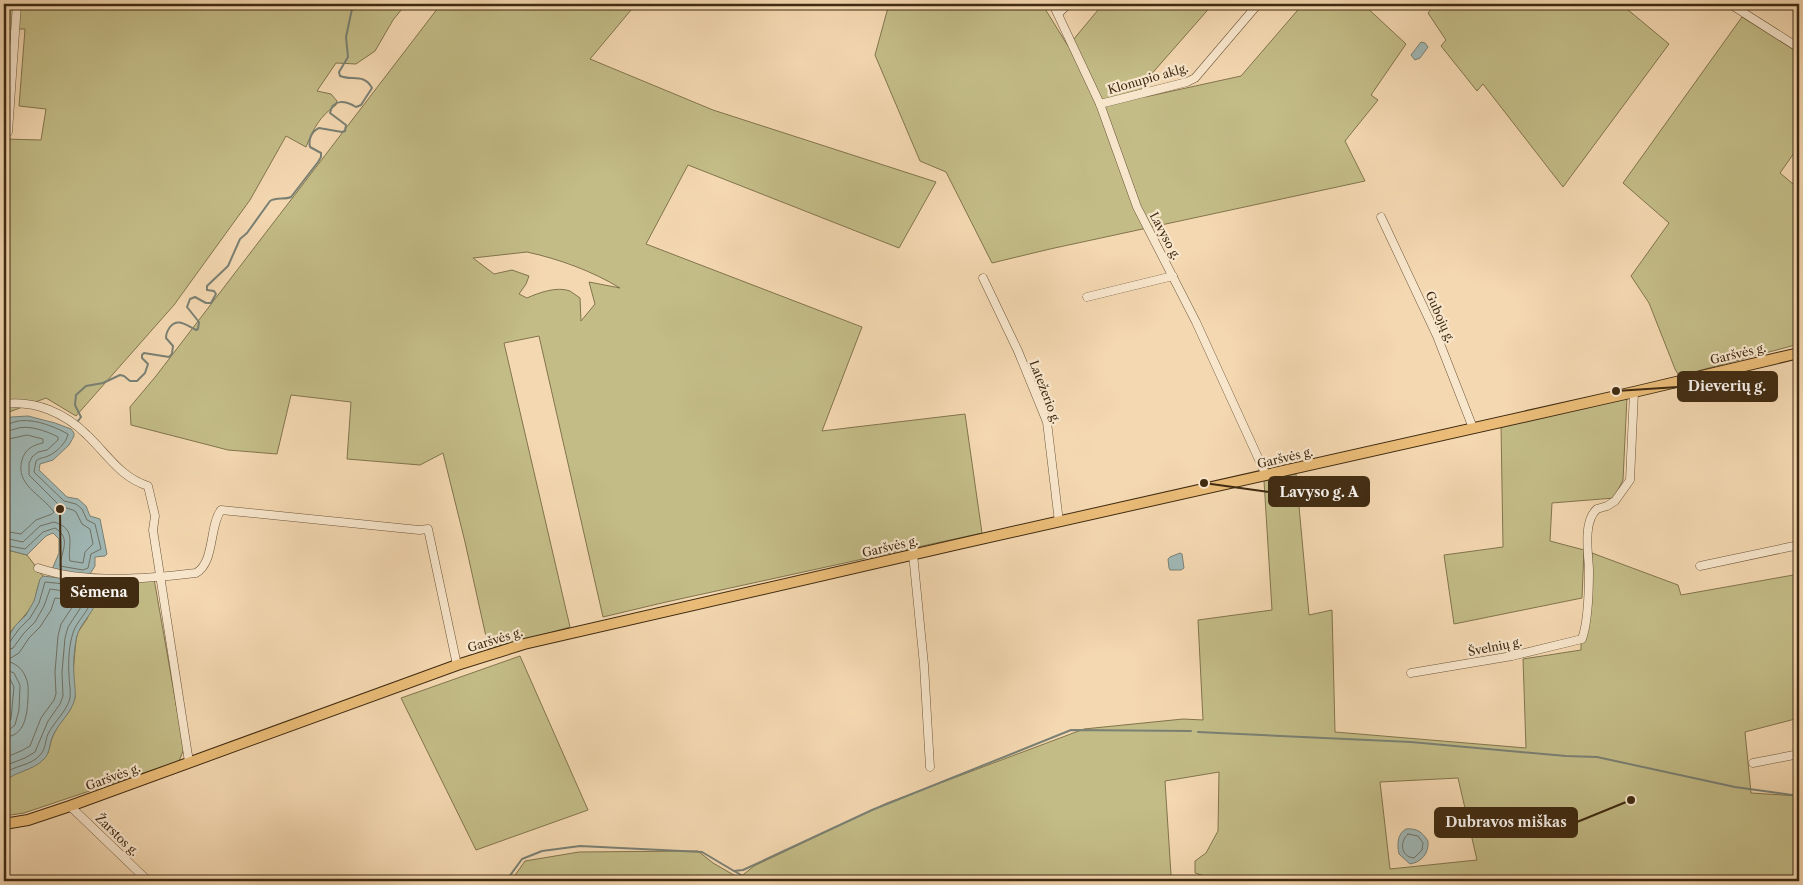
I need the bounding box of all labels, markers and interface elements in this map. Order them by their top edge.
street label: Klonupio aklg. [1106,60,1190,97]
street label: Lavyso g. [1147,209,1184,262]
street label: Gubojų g. [1422,289,1458,345]
street label: Garšvės g. [1708,340,1767,367]
street label: Latežerio g. [1026,358,1064,426]
callout: Dieverių g. [1678,372,1777,401]
text: Dieverių g. [1688,377,1766,395]
street label: Garšvės g. [1255,444,1314,471]
callout: Lavyso g. A [1269,477,1369,506]
text: Lavyso g. A [1279,483,1360,501]
street label: Garšvės g. [860,533,919,560]
callout: Sėmena [61,578,138,607]
text: Sėmena [70,583,129,601]
street label: Garšvės g. [465,624,524,655]
street label: Švelnių g. [1466,633,1523,659]
street label: Garšvės g. [83,760,142,793]
callout: Dubravos miškas [1435,808,1577,837]
street label: Žarstos g. [93,810,143,859]
text: Dubravos miškas [1445,813,1567,831]

